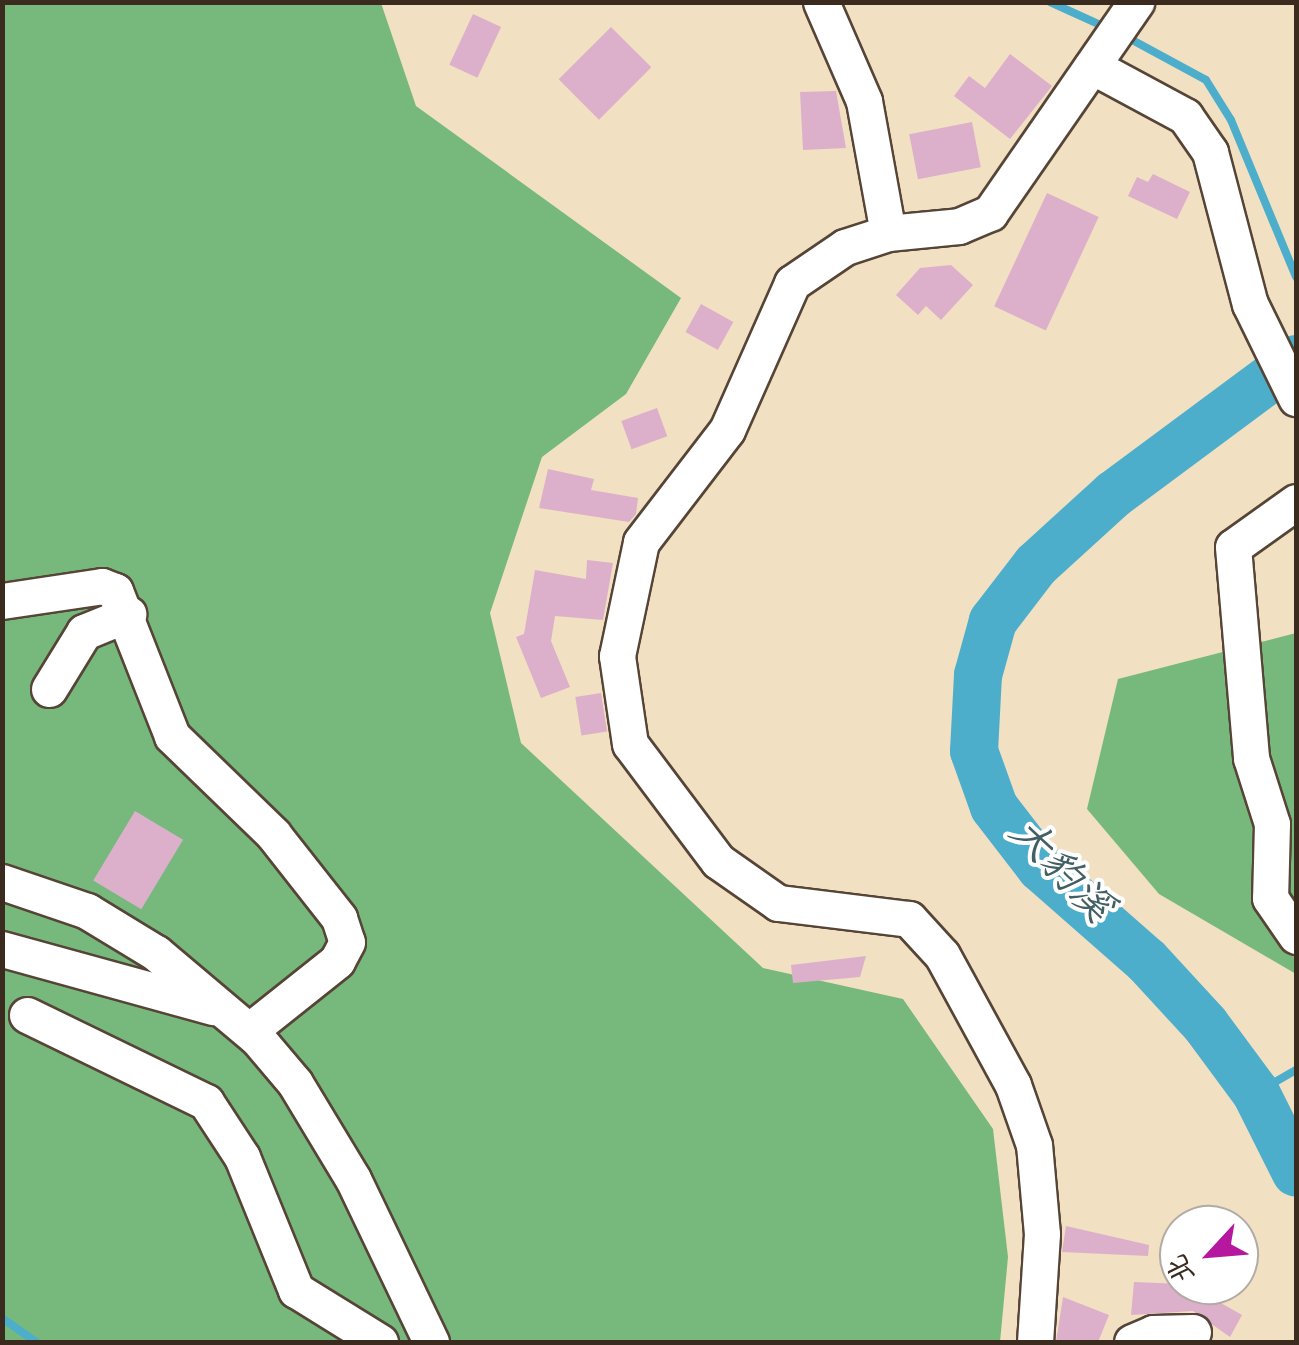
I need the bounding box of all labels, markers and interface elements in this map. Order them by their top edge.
water label: 大豹溪 [996,810,1120,936]
north arrow [1159,1205,1259,1305]
text: 北 [1160,1246,1208,1289]

